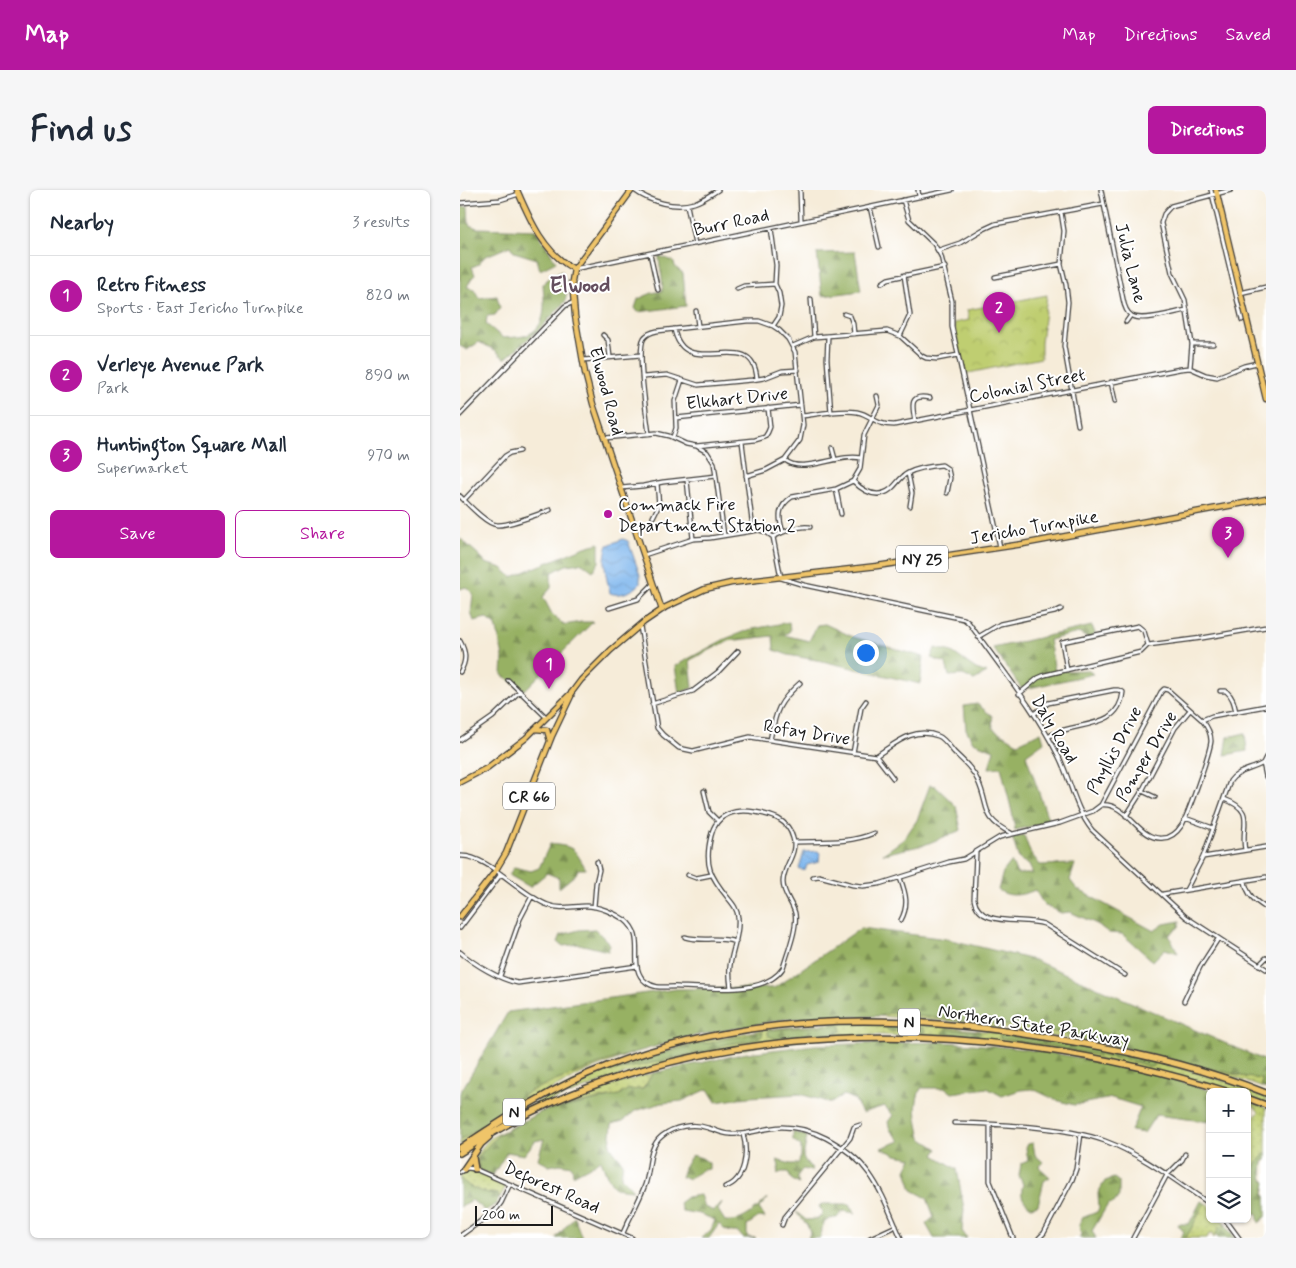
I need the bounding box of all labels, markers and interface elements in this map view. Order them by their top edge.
text: Map [25,20,69,51]
text: Map [1063,23,1096,47]
text: Directions [1124,23,1198,47]
text: Saved [1226,23,1271,47]
button: Directions [1148,106,1266,154]
text: Find us [30,107,132,153]
street label: Burr Road [691,203,771,243]
text: Nearby [50,209,114,237]
text: 3 results [352,212,410,233]
street label: Julia Lane [1109,221,1152,306]
district label: Elwood [550,272,610,300]
text: Retro Fitness [97,273,206,298]
text: 1 [62,285,70,306]
text: 820 m [366,285,410,306]
pin: 2 [983,292,1015,333]
text: Sports · East Jericho Turnpike [97,298,304,319]
street label: Elwood Road [583,344,629,438]
text: Verleye Avenue Park [97,353,264,378]
street label: Colonial Street [967,363,1088,409]
text: 2 [62,365,70,386]
text: 890 m [365,365,410,386]
text: Park [97,378,129,399]
street label: Elkhart Drive [685,382,789,416]
text: Huntington Square Mall [97,433,287,458]
text: 3 [62,445,70,466]
text: 970 m [367,445,410,466]
text: Supermarket [97,458,188,479]
place label: Commack Fire Department Station 2 [618,493,796,538]
street label: Jericho Turnpike [968,505,1100,551]
marker: Commack Fire Department Station 2 [602,508,614,520]
button: Save [50,510,225,558]
button: Share [235,510,410,558]
pin: 3 [1212,517,1244,558]
road number: NY 25 [896,546,948,572]
your location [853,640,879,666]
pin: 1 [533,648,565,689]
street label: Daly Road [1025,691,1083,768]
street label: Phyllis Drive [1082,702,1148,799]
street label: Pomper Drive [1110,707,1183,806]
street label: Rofay Drive [762,714,852,752]
road number: CR 66 [503,782,555,810]
street label: Northern State Parkway [937,999,1131,1053]
road number: N [898,1009,920,1036]
map controls [1206,1088,1251,1223]
button: + [1206,1088,1251,1133]
road number: N [503,1099,525,1126]
button: − [1206,1133,1251,1178]
street label: Deforest Road [499,1156,604,1222]
button: layers [1206,1178,1251,1223]
scale bar [475,1203,552,1226]
text: 200 m [482,1206,520,1224]

